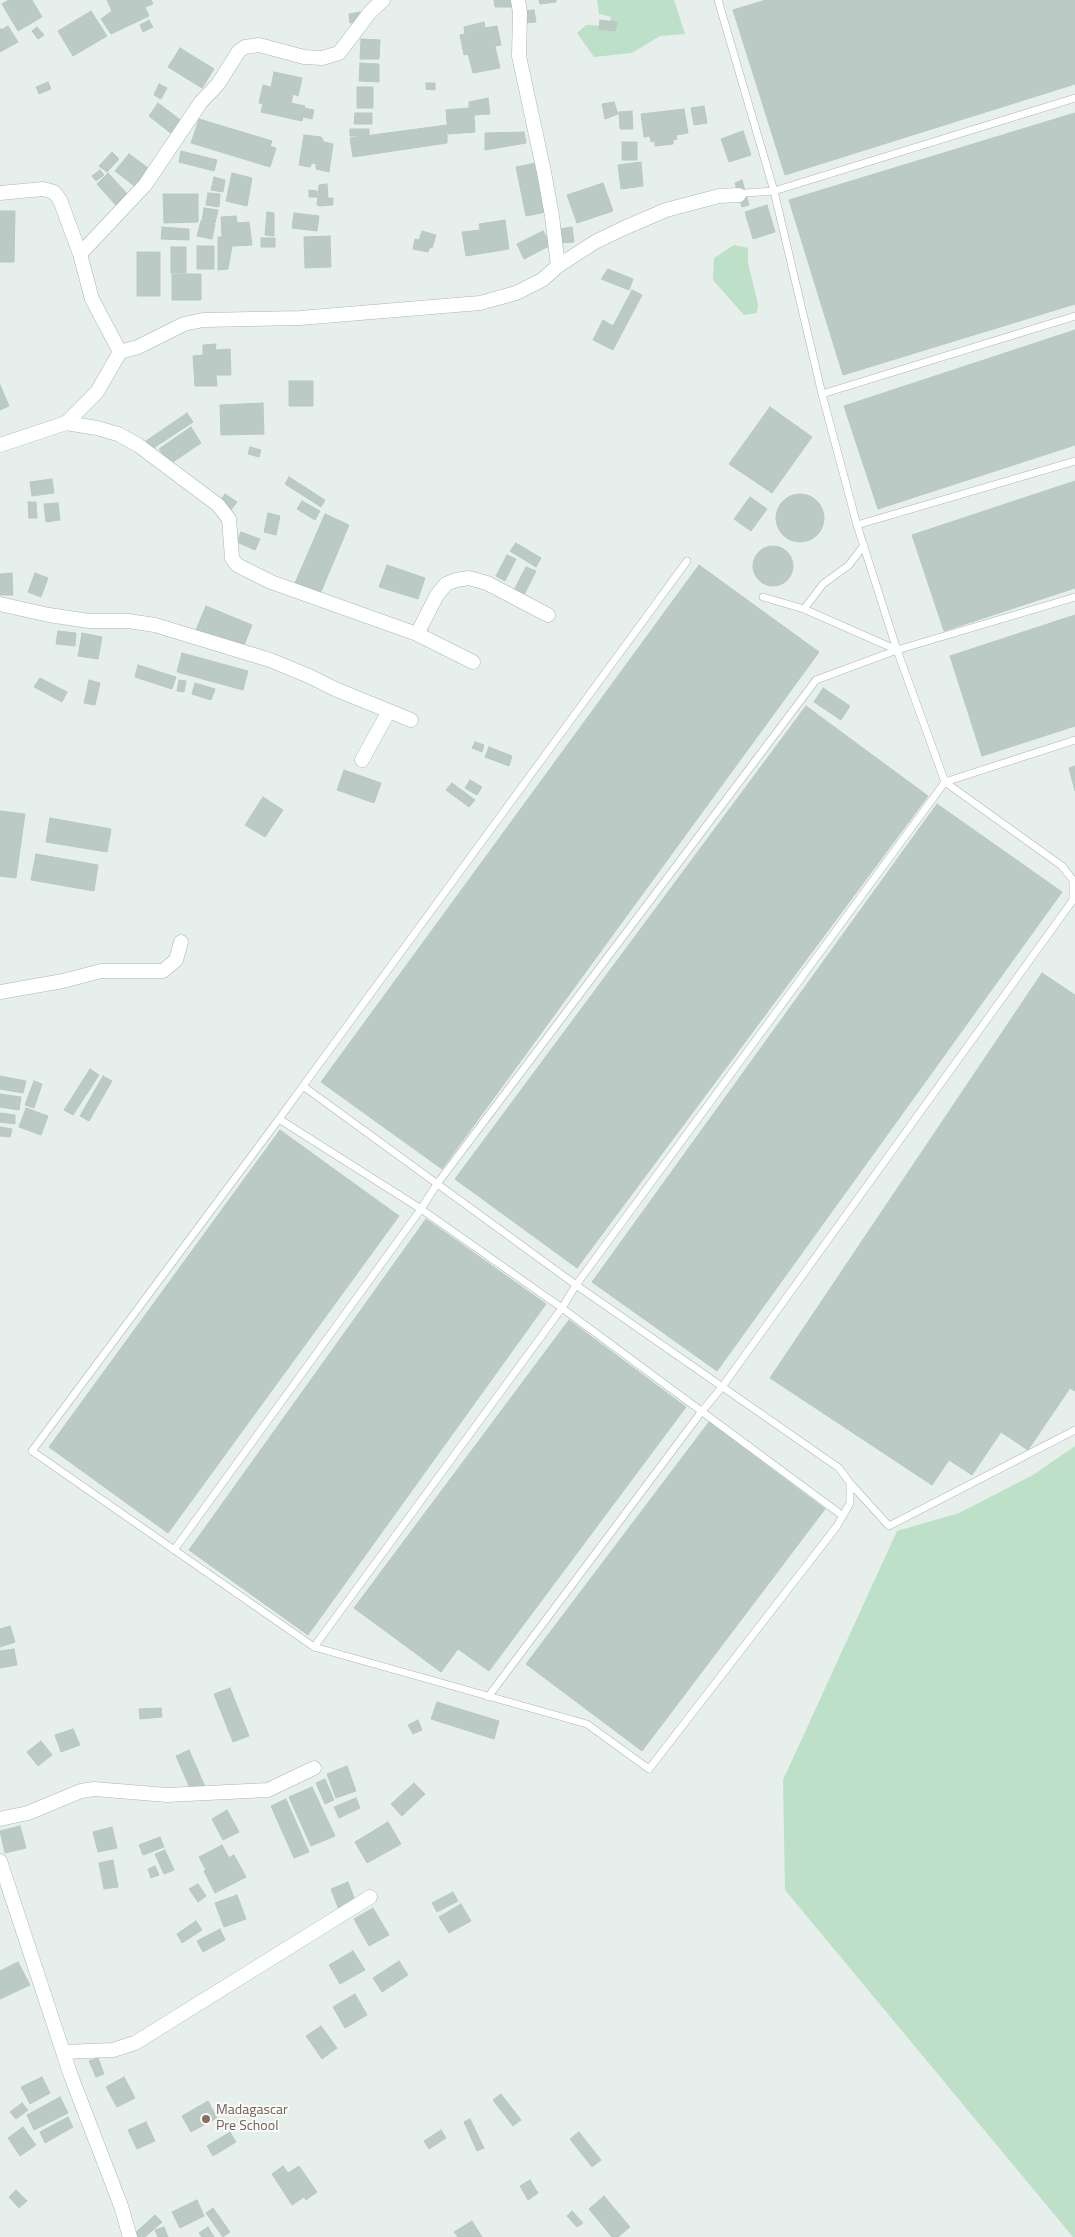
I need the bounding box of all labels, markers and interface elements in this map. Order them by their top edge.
place label: Madagascar Pre School [216,2103,288,2136]
marker: Madagascar Pre School [200,2113,212,2125]

